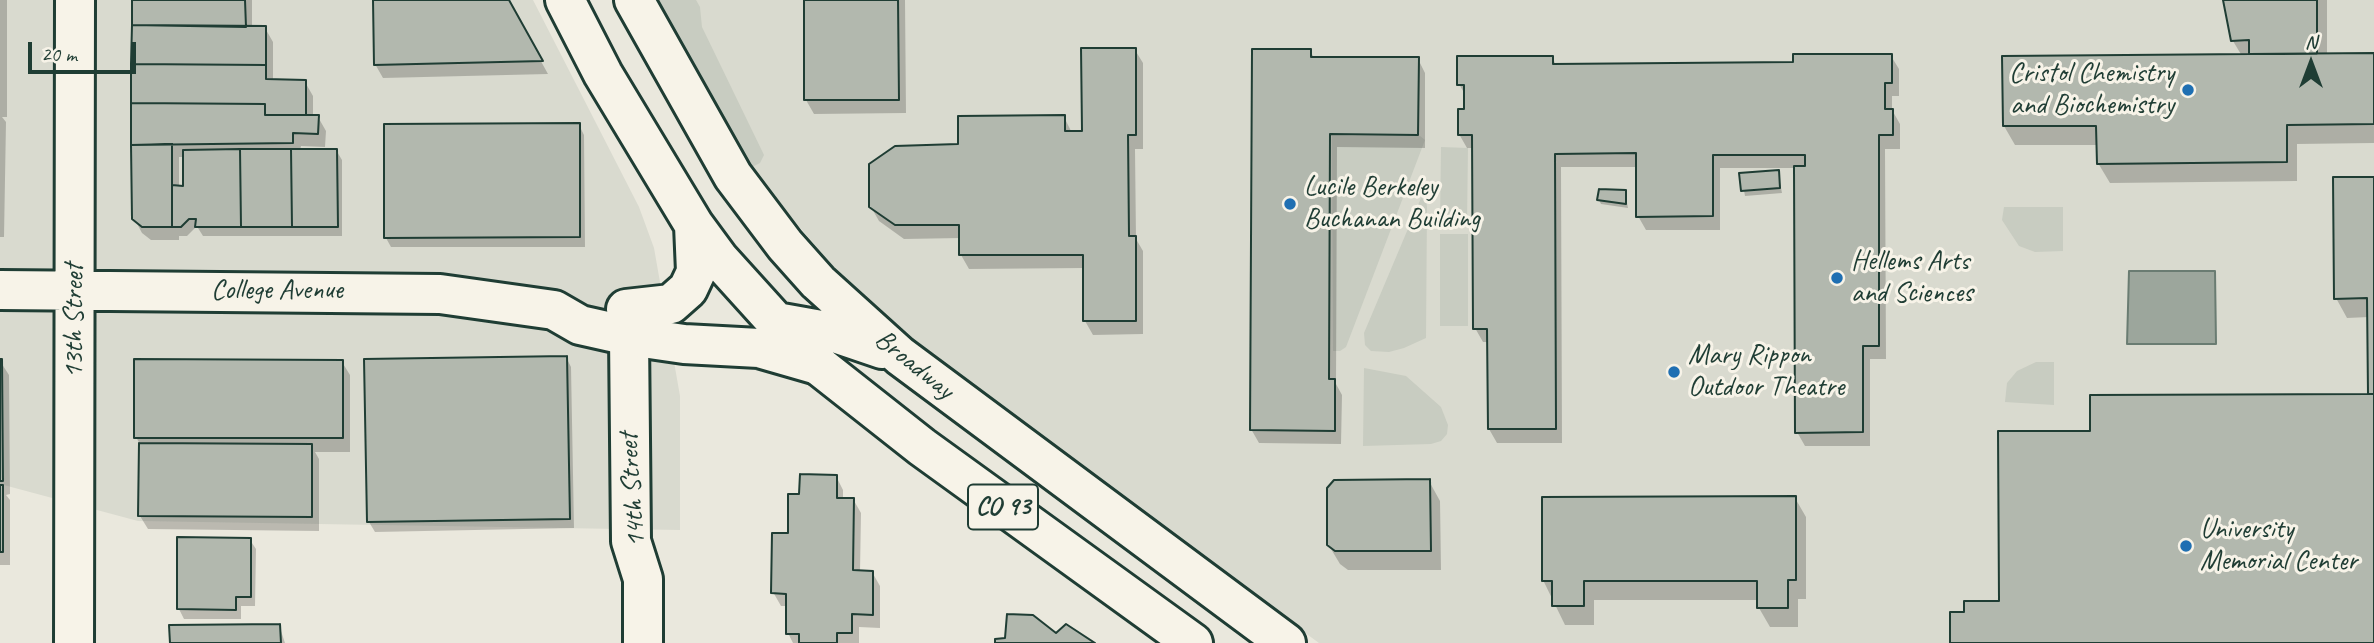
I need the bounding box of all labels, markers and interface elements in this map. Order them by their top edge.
scale bar [32,28,140,72]
north arrow [2276,28,2346,98]
text: N [2305,30,2317,54]
text: 20 m [41,41,77,67]
place label: Cristol Chemistry and Biochemistry [2009,57,2174,123]
marker: Cristol Chemistry and Biochemistry [2180,82,2196,98]
place label: Lucile Berkeley Buchanan Building [1304,171,1480,237]
marker: Lucile Berkeley Buchanan Building [1282,196,1298,212]
place label: Hellems Arts and Sciences [1851,245,1973,311]
street label: 13th Street [58,264,92,378]
marker: Hellems Arts and Sciences [1829,270,1845,286]
street label: College Avenue [211,274,343,308]
street label: Broadway [868,323,960,407]
place label: Mary Rippon Outdoor Theatre [1688,339,1844,405]
marker: Mary Rippon Outdoor Theatre [1666,364,1682,380]
street label: 14th Street [612,431,654,549]
road number: CO 93 [968,485,1038,530]
place label: University Memorial Center [2200,513,2357,579]
marker: University Memorial Center [2178,538,2194,554]

